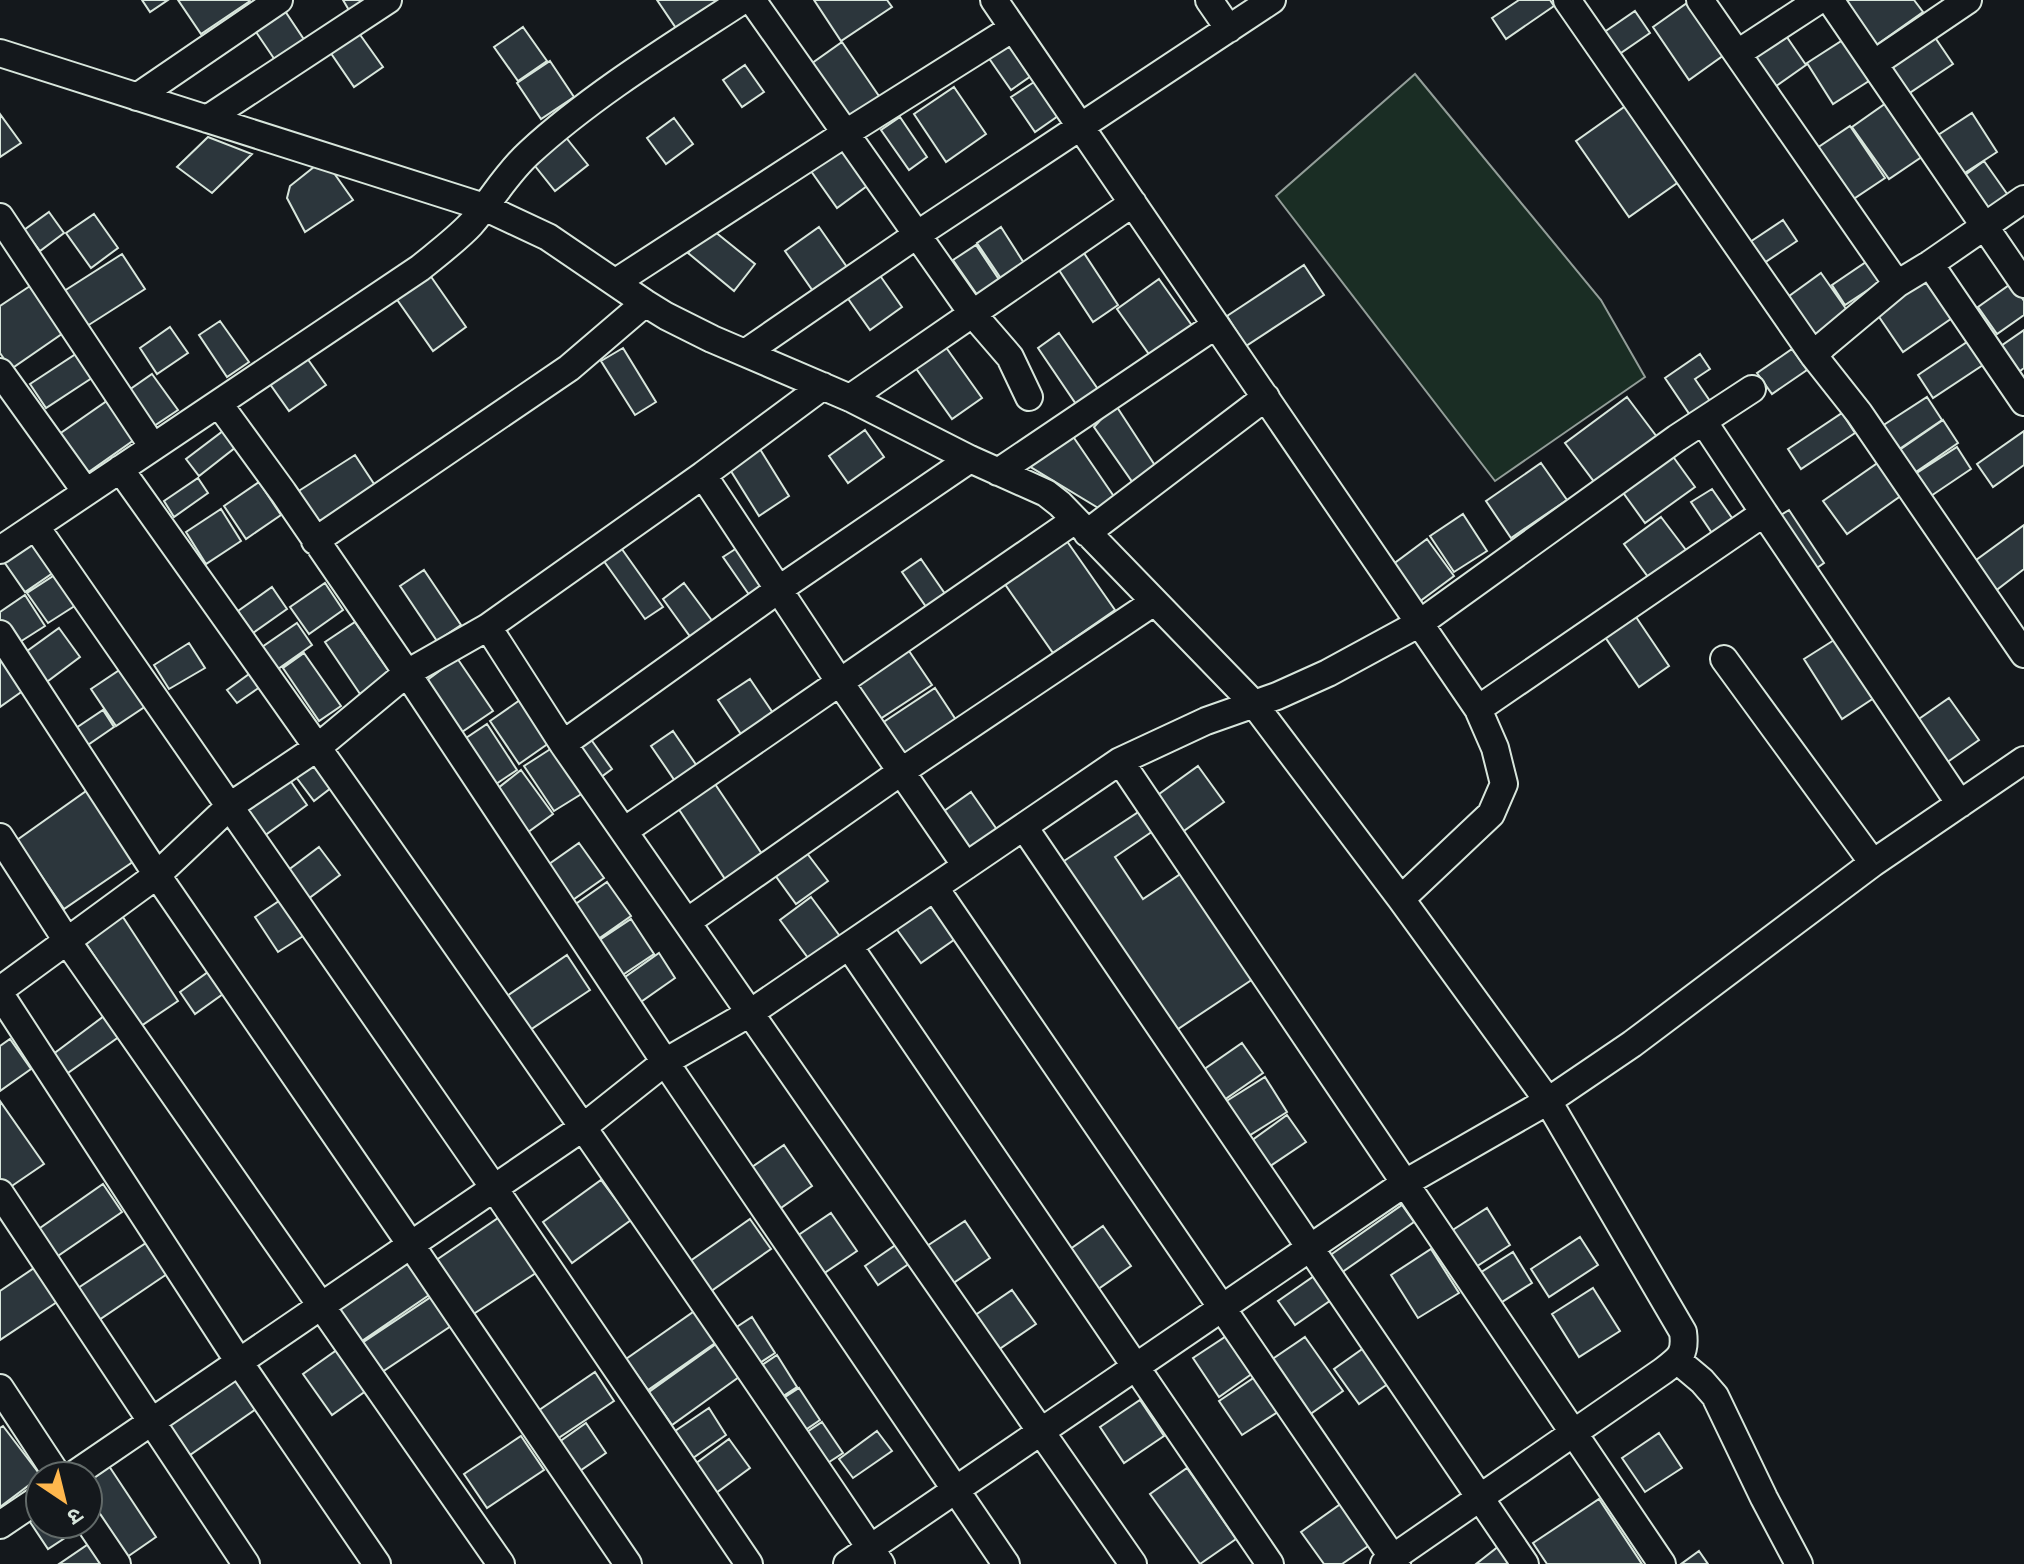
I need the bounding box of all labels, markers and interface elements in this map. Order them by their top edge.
north arrow [24,1460,104,1540]
text: उ [62,1502,88,1531]

